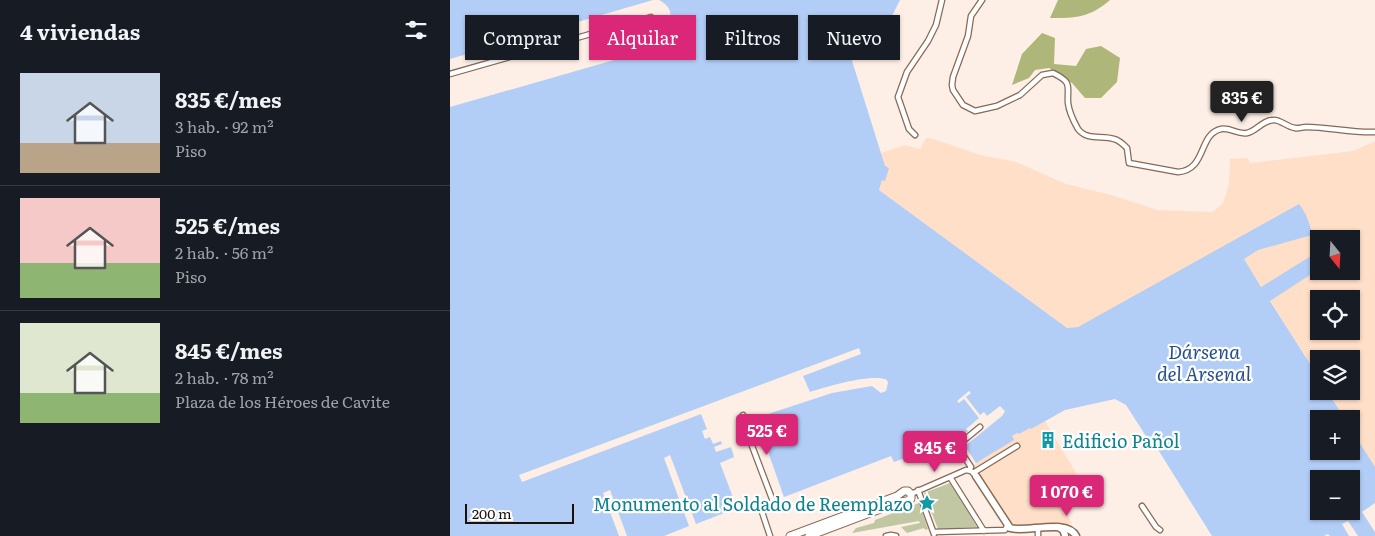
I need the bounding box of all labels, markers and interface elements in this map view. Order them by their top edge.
text: 4 viviendas [20,15,140,46]
chip: Comprar [465,15,579,60]
chip: Alquilar [589,15,696,60]
chip: Filtros [706,15,798,60]
chip: Nuevo [808,15,900,60]
icon: filters [402,16,430,44]
pin: 835 € [1207,80,1277,123]
text: 835 €/mes [175,83,281,114]
text: 835 € [1221,85,1263,109]
icon: home [60,93,120,153]
text: 3 hab. · 92 m² [175,114,274,138]
text: Piso [175,138,207,162]
text: 525 €/mes [175,209,280,240]
icon: home [60,218,120,278]
north arrow [1310,230,1360,280]
map controls [1310,230,1360,520]
text: 2 hab. · 56 m² [175,240,273,264]
text: Piso [175,264,207,288]
button: locate [1310,290,1360,340]
text: 845 €/mes [175,334,283,365]
water label: Dársena del Arsenal [1157,337,1252,387]
icon: home [60,343,120,403]
button: layers [1310,350,1360,400]
text: 2 hab. · 78 m² [175,365,274,389]
text: Plaza de los Héroes de Cavite [175,389,390,413]
button: + [1310,410,1360,460]
pin: 525 € [732,414,802,456]
text: 525 € [747,418,787,442]
place label: Edificio Pañol [1062,427,1180,454]
pin: 845 € [900,430,970,473]
building icon: Edificio Pañol [1038,430,1058,450]
text: 845 € [914,435,956,459]
button: − [1310,470,1360,520]
pin: 1 070 € [1021,474,1113,517]
text: 1 070 € [1041,479,1093,503]
place label: Monumento al Soldado de Reemplazo [593,490,913,517]
place icon: Monumento al Soldado de Reemplazo [917,493,937,513]
scale bar [465,501,574,524]
text: 200 m [472,503,512,523]

